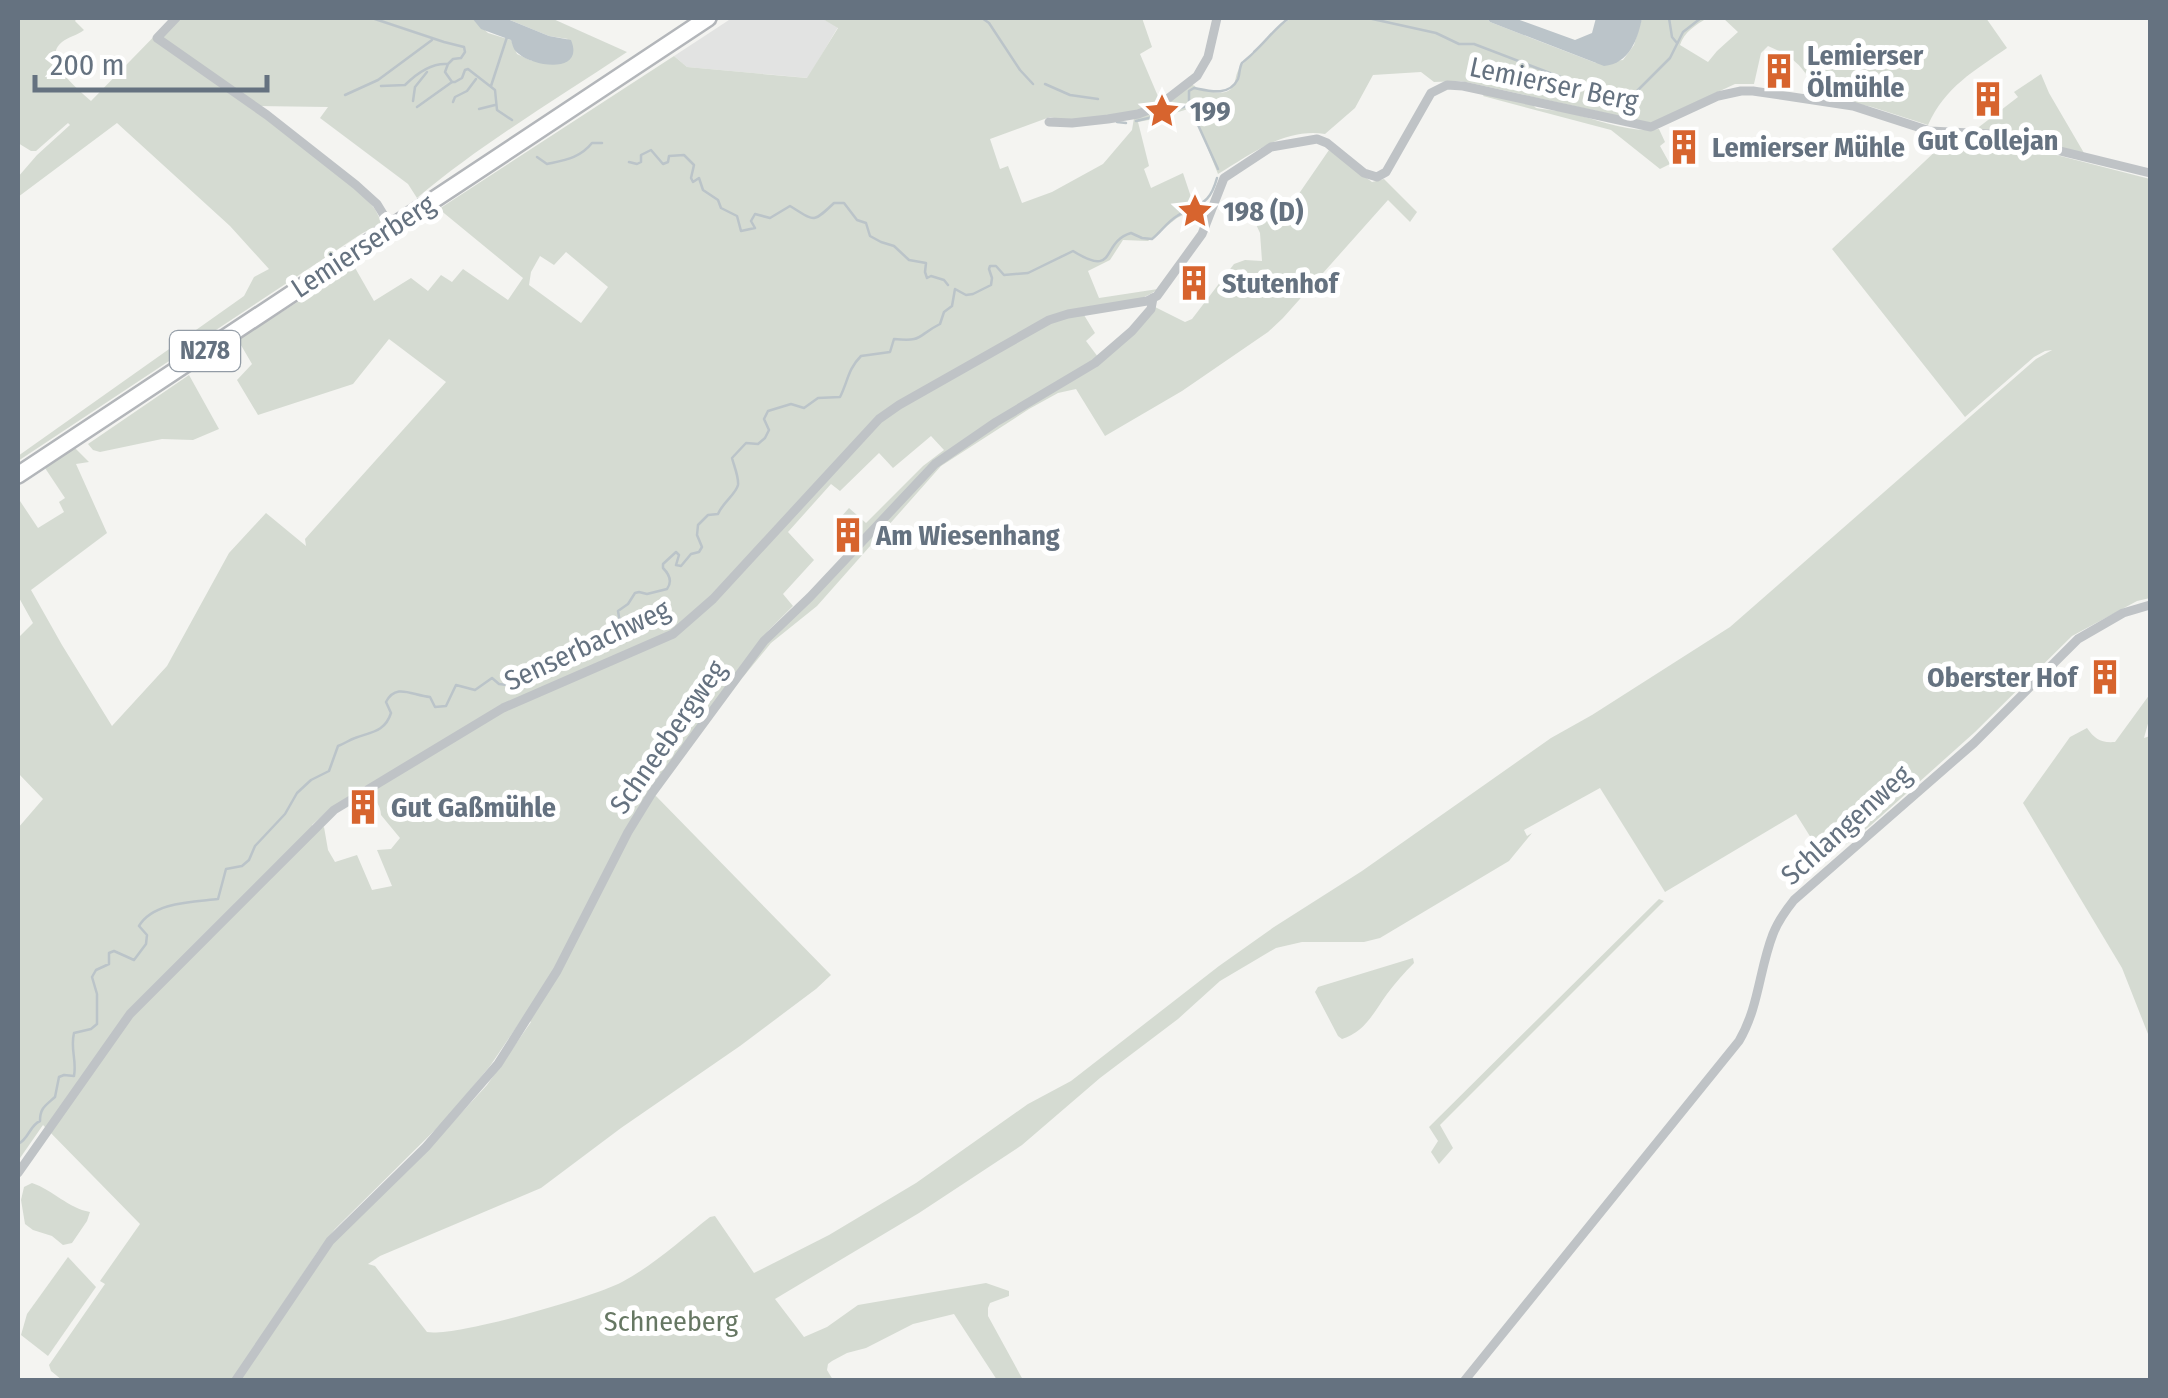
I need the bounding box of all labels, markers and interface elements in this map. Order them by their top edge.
scale bar [35,30,268,92]
place label: Lemierser Ölmühle [1807,39,1924,104]
text: 200 m [50,47,125,83]
street label: Lemierser Berg [1467,50,1642,118]
building icon: Lemierser Ölmühle [1760,52,1798,90]
building icon: Gut Collejan [1969,80,2007,118]
place icon: 199 [1143,92,1181,130]
place label: 199 [1190,95,1231,128]
place label: Gut Collejan [1918,124,2058,157]
building icon: Lemierser Mühle [1665,128,1703,166]
place label: Lemierser Mühle [1712,131,1905,164]
street label: Lemierserberg [285,187,442,305]
place icon: 198 (D) [1176,192,1214,230]
place label: 198 (D) [1223,195,1304,228]
building icon: Stutenhof [1175,264,1213,302]
place label: Stutenhof [1222,267,1341,300]
road number: N278 [170,331,240,371]
building icon: Am Wiesenhang [829,516,867,554]
place label: Am Wiesenhang [875,519,1060,552]
street label: Senserbachweg [499,592,676,698]
street label: Schneebergweg [603,653,734,820]
building icon: Oberster Hof [2086,658,2124,696]
place label: Oberster Hof [1927,661,2080,694]
street label: Schlangenweg [1774,758,1918,892]
building icon: Gut Gaßmühle [344,788,382,826]
place label: Gut Gaßmühle [391,791,556,824]
park label: Schneeberg [604,1305,739,1338]

